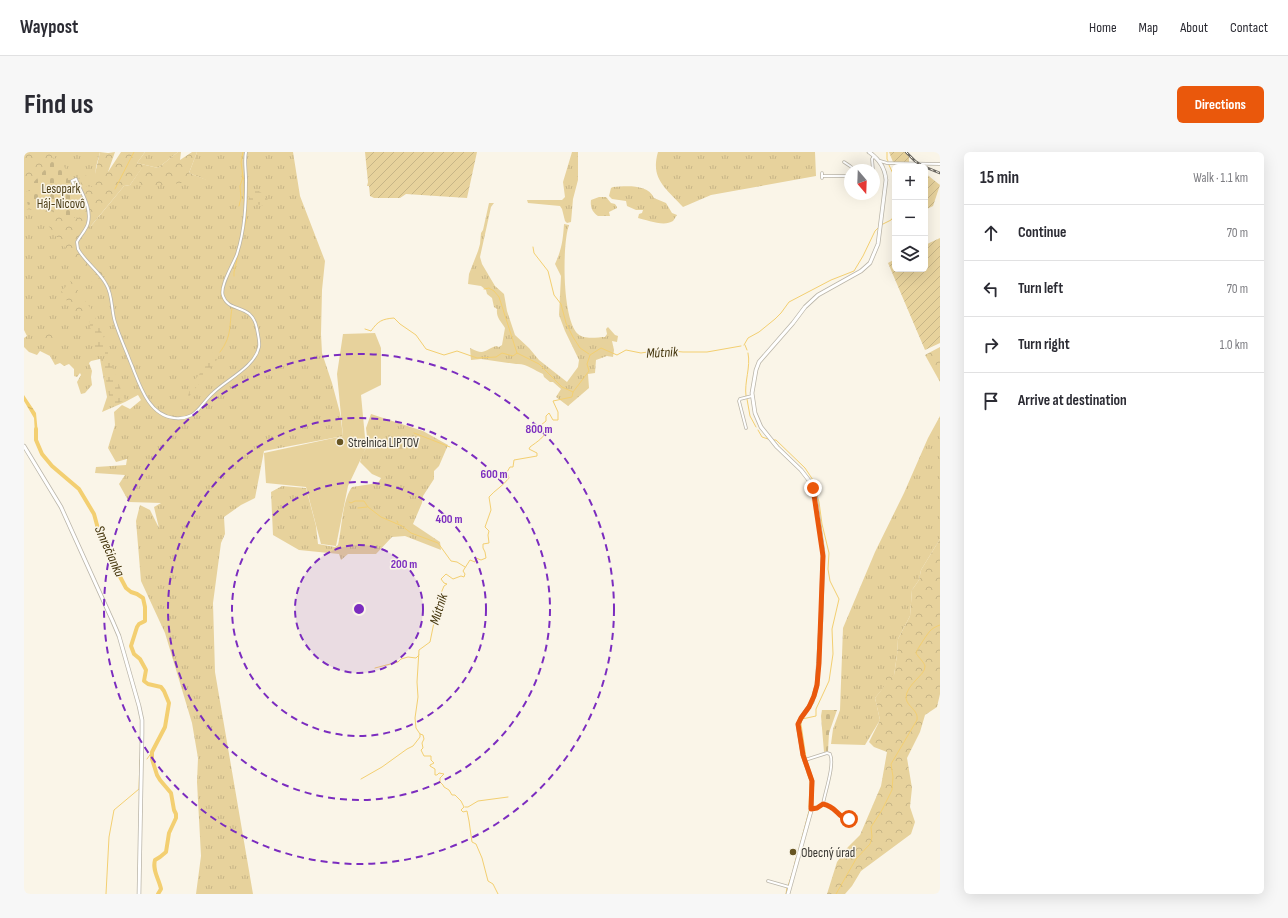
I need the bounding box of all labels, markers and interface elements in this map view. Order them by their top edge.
text: Waypost [20,16,78,39]
text: Home [1089,19,1117,36]
text: Map [1139,19,1158,36]
text: About [1180,19,1208,36]
text: Contact [1230,19,1268,36]
button: Directions [1177,86,1264,123]
text: Find us [24,88,93,121]
north arrow [844,164,880,200]
map controls [892,164,928,272]
button: + [892,164,928,200]
text: 15 min [980,168,1019,188]
text: Walk · 1.1 km [1193,170,1248,186]
park label: Lesopark Háj-Nicovô [37,181,85,212]
button: − [892,200,928,236]
icon: ahead [980,222,1002,244]
text: Continue [1018,223,1067,242]
text: 70 m [1227,225,1248,241]
button: layers [892,236,928,272]
icon: left [980,278,1002,300]
text: Turn left [1018,279,1063,298]
text: 70 m [1227,281,1248,297]
icon: right [980,334,1002,356]
text: Turn right [1018,335,1070,354]
text: 1.0 km [1220,337,1248,353]
water label: Mútnik [646,343,679,362]
icon: arrive [980,390,1002,412]
text: Arrive at destination [1018,391,1127,410]
text: 800 m [526,422,552,437]
place label: Strelnica LIPTOV [348,435,419,451]
marker: Strelnica LIPTOV [335,437,345,447]
text: 600 m [481,467,507,482]
route end [804,479,822,497]
text: 400 m [436,512,462,527]
water label: Smrečianka [91,523,128,580]
text: 200 m [391,557,417,572]
water label: Mútnik [426,591,451,627]
centre of rings [352,602,366,616]
route start [840,810,858,828]
place label: Obecný úrad [801,845,855,861]
marker: Obecný úrad [788,847,798,857]

